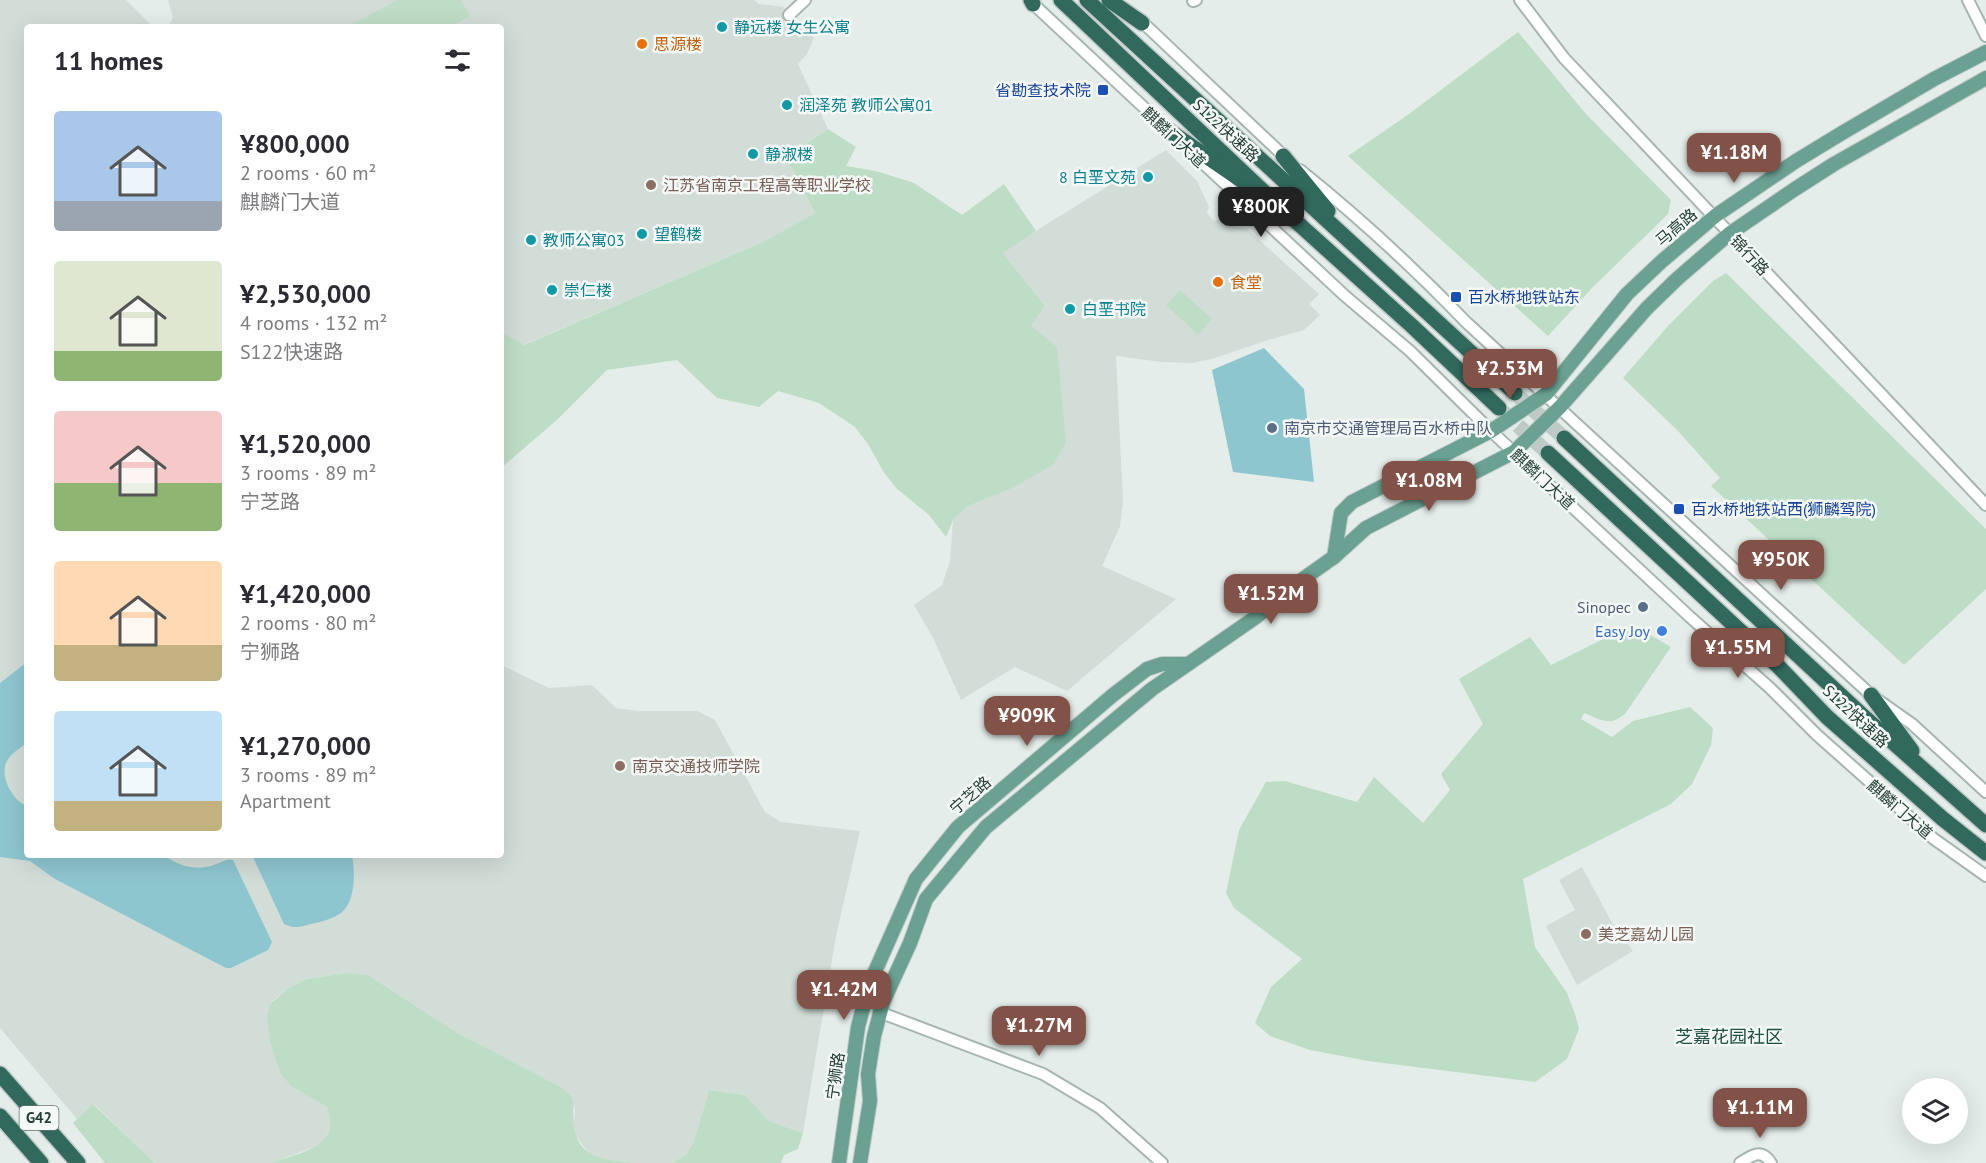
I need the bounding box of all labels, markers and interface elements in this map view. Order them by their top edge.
place label: 静远楼 女生公寓 [734,17,850,37]
marker: 静远楼 女生公寓 [715,20,729,34]
place label: 思源楼 [654,34,702,54]
marker: 思源楼 [635,37,649,51]
text: 11 homes [54,44,163,77]
icon: filters [441,44,474,77]
place label: 省勘查技术院 [995,80,1091,100]
marker: 省勘查技术院 [1096,83,1110,97]
place label: 润泽苑 教师公寓01 [799,95,933,115]
street label: S122快速路 [1189,95,1263,165]
marker: 润泽苑 教师公寓01 [780,98,794,112]
street label: 麒麟门大道 [1138,102,1210,172]
text: ¥800,000 [240,127,350,160]
pin: ¥1.18M [1685,133,1783,184]
icon: home [102,135,174,207]
text: ¥1.18M [1701,139,1767,165]
place label: 静淑楼 [765,144,813,164]
marker: 静淑楼 [746,147,760,161]
text: 2 rooms · 60 m² [240,160,376,186]
place label: 8 白垩文苑 [1059,167,1136,187]
marker: 8 白垩文苑 [1141,170,1155,184]
place label: 江苏省南京工程高等职业学校 [663,175,871,195]
marker: 江苏省南京工程高等职业学校 [644,178,658,192]
pin: ¥800K [1219,187,1303,238]
text: 麒麟门大道 [240,189,340,215]
text: ¥800K [1232,193,1290,219]
street label: 马高路 [1651,204,1701,250]
place label: 望鹤楼 [654,224,702,244]
marker: 望鹤楼 [635,227,649,241]
place label: 教师公寓03 [543,230,624,250]
street label: 锦行路 [1726,231,1774,279]
marker: 教师公寓03 [524,233,538,247]
place label: 食堂 [1230,272,1262,292]
marker: 食堂 [1211,275,1225,289]
text: ¥2,530,000 [240,277,371,310]
place label: 崇仁楼 [564,280,612,300]
marker: 崇仁楼 [545,283,559,297]
icon: home [102,285,174,357]
place label: 百水桥地铁站东 [1468,287,1580,307]
marker: 百水桥地铁站东 [1449,290,1463,304]
place label: 白垩书院 [1082,299,1146,319]
marker: 白垩书院 [1063,302,1077,316]
text: 4 rooms · 132 m² [240,310,387,336]
text: S122快速路 [240,339,343,365]
pin: ¥2.53M [1461,349,1559,400]
text: ¥2.53M [1477,355,1543,381]
place label: 南京市交通管理局百水桥中队 [1284,418,1492,438]
marker: 南京市交通管理局百水桥中队 [1265,421,1279,435]
text: ¥1,520,000 [240,427,371,460]
icon: home [102,435,174,507]
street label: 麒麟门大道 [1507,444,1579,514]
text: 3 rooms · 89 m² [240,460,376,486]
pin: ¥1.08M [1380,461,1478,512]
text: ¥1.08M [1396,467,1462,493]
text: 宁芝路 [240,489,300,515]
place label: 百水桥地铁站西(狮麟驾院) [1691,499,1876,519]
marker: 百水桥地铁站西(狮麟驾院) [1672,502,1686,516]
pin: ¥950K [1739,540,1823,591]
text: ¥950K [1752,546,1810,572]
pin: ¥1.52M [1222,574,1320,625]
text: ¥1,420,000 [240,577,371,610]
text: ¥1.52M [1238,580,1304,606]
icon: home [102,585,174,657]
place label: Sinopec [1577,597,1631,617]
marker: Sinopec [1636,600,1650,614]
text: 2 rooms · 80 m² [240,610,376,636]
place label: Easy Joy [1595,621,1651,641]
marker: Easy Joy [1655,624,1669,638]
pin: ¥1.55M [1689,628,1787,679]
text: ¥1.55M [1705,634,1771,660]
text: 宁狮路 [240,639,300,665]
street label: S122快速路 [1819,681,1893,751]
pin: ¥909K [985,696,1069,747]
text: ¥909K [998,702,1056,728]
text: ¥1,270,000 [240,729,371,762]
icon: home [102,735,174,807]
place label: 南京交通技师学院 [632,756,760,776]
marker: 南京交通技师学院 [613,759,627,773]
text: 3 rooms · 89 m² [240,762,376,788]
street label: 宁芝路 [945,772,995,818]
street label: 麒麟门大道 [1863,775,1937,843]
text: Apartment [240,788,331,814]
place label: 美芝嘉幼儿园 [1598,924,1694,944]
marker: 美芝嘉幼儿园 [1579,927,1593,941]
pin: ¥1.42M [795,970,893,1021]
text: ¥1.42M [811,976,877,1002]
pin: ¥1.27M [990,1006,1088,1057]
text: ¥1.27M [1006,1012,1072,1038]
district label: 芝嘉花园社区 [1675,1025,1783,1048]
street label: 宁狮路 [822,1051,848,1101]
map controls [1902,1078,1968,1144]
button: layers [1902,1078,1968,1144]
pin: ¥1.11M [1711,1088,1809,1139]
text: ¥1.11M [1727,1094,1793,1120]
road number: G42 [20,1106,58,1130]

